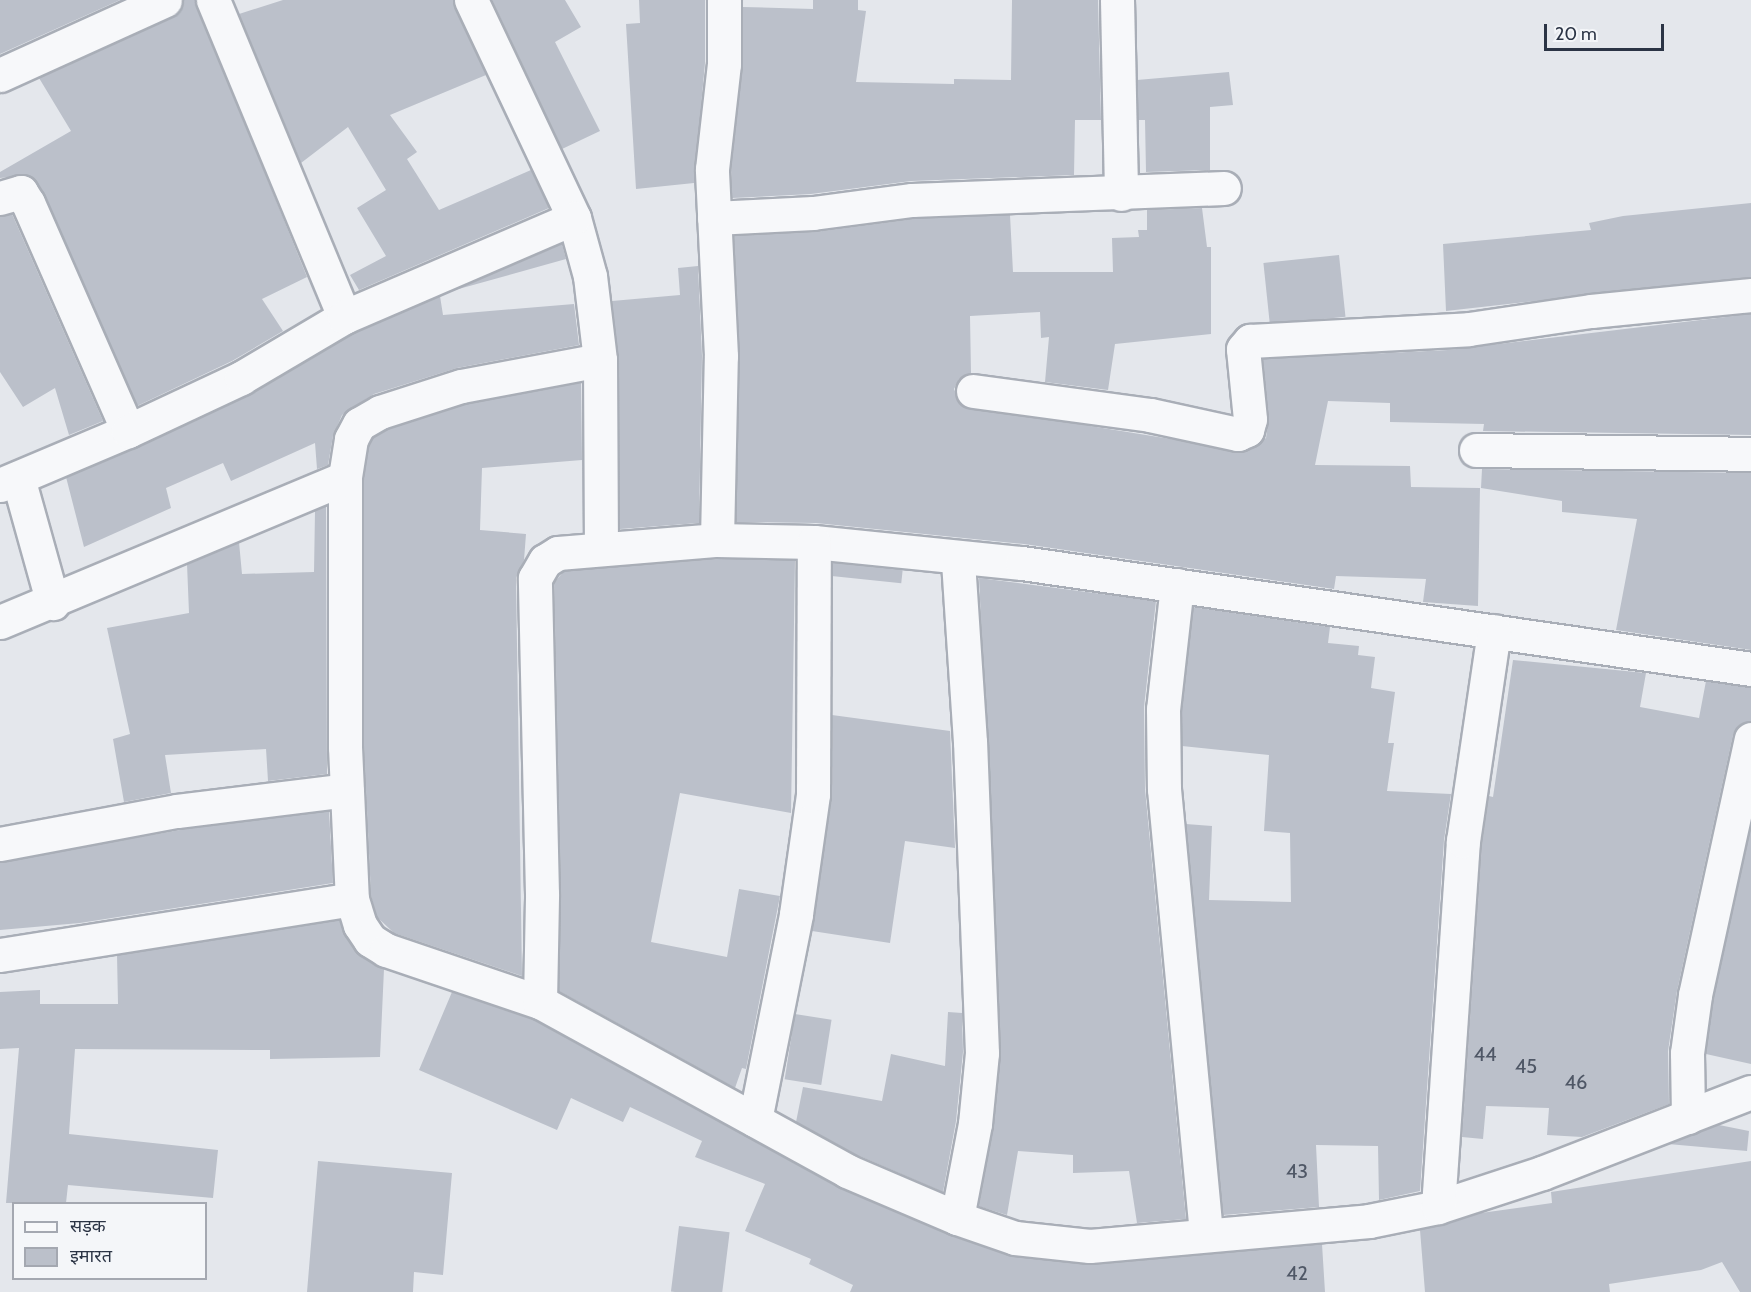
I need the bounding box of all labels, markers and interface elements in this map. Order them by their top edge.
scale bar [1547,12,1667,50]
text: 20 m [1555,23,1597,45]
house number: 44 [1473,1042,1497,1066]
house number: 45 [1515,1054,1537,1078]
house number: 46 [1565,1070,1587,1094]
house number: 43 [1286,1159,1308,1183]
legend [12,1202,207,1280]
text: सड़क [70,1215,106,1237]
text: इमारत [70,1245,112,1267]
house number: 42 [1286,1261,1308,1285]

